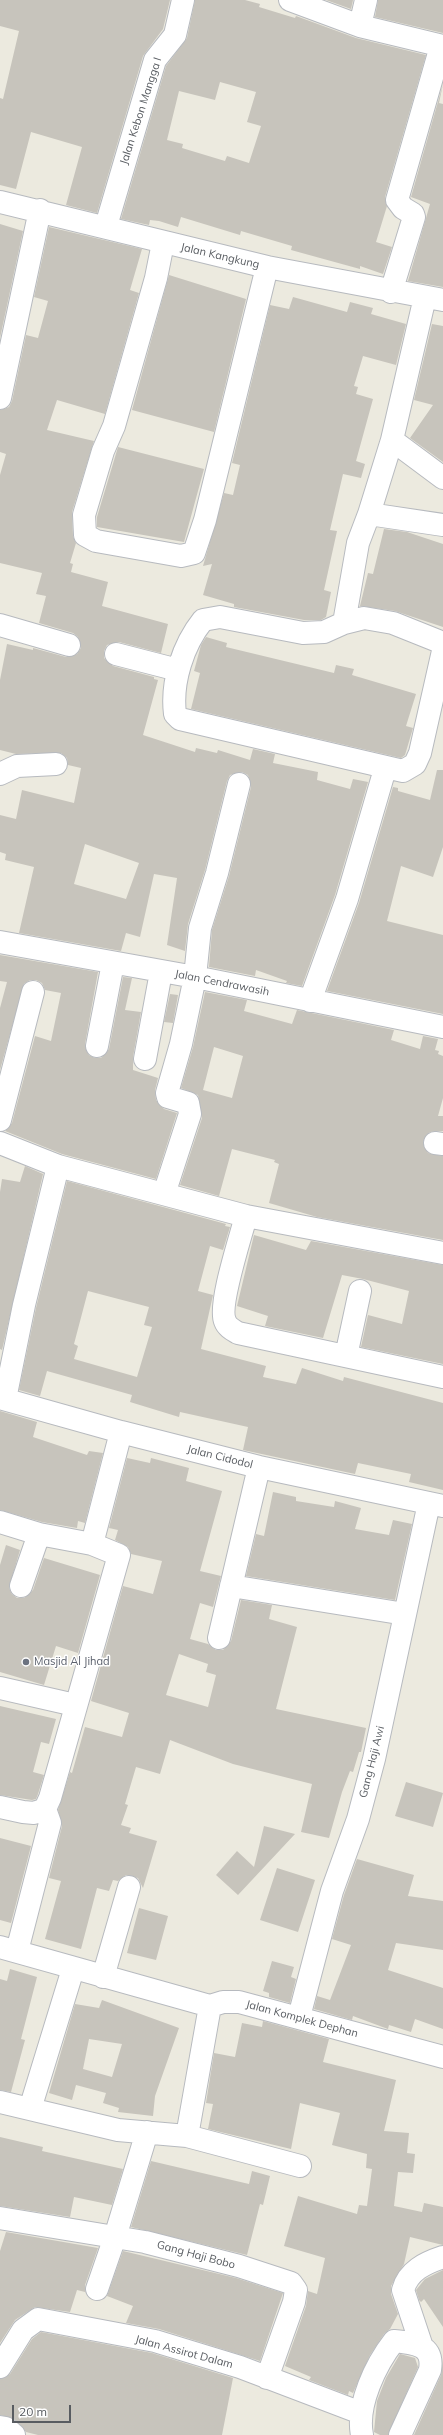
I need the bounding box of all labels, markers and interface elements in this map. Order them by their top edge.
street label: Jalan Kebon Mangga I [117,56,165,166]
street label: Jalan Kangkung [179,241,261,271]
street label: Jalan Cendrawasih [174,967,270,999]
street label: Jalan Cidodol [186,1442,254,1472]
place label: Masjid Al Jihad [34,1655,110,1669]
marker: Masjid Al Jihad [21,1657,31,1667]
street label: Gang Haji Awi [357,1725,387,1799]
street label: Jalan Komplek Dephan [244,1998,360,2040]
street label: Gang Haji Bobo [155,2238,237,2272]
street label: Jalan Assirot Dalam [134,2333,234,2371]
scale bar [14,2397,73,2423]
text: 20 m [19,2404,47,2419]

